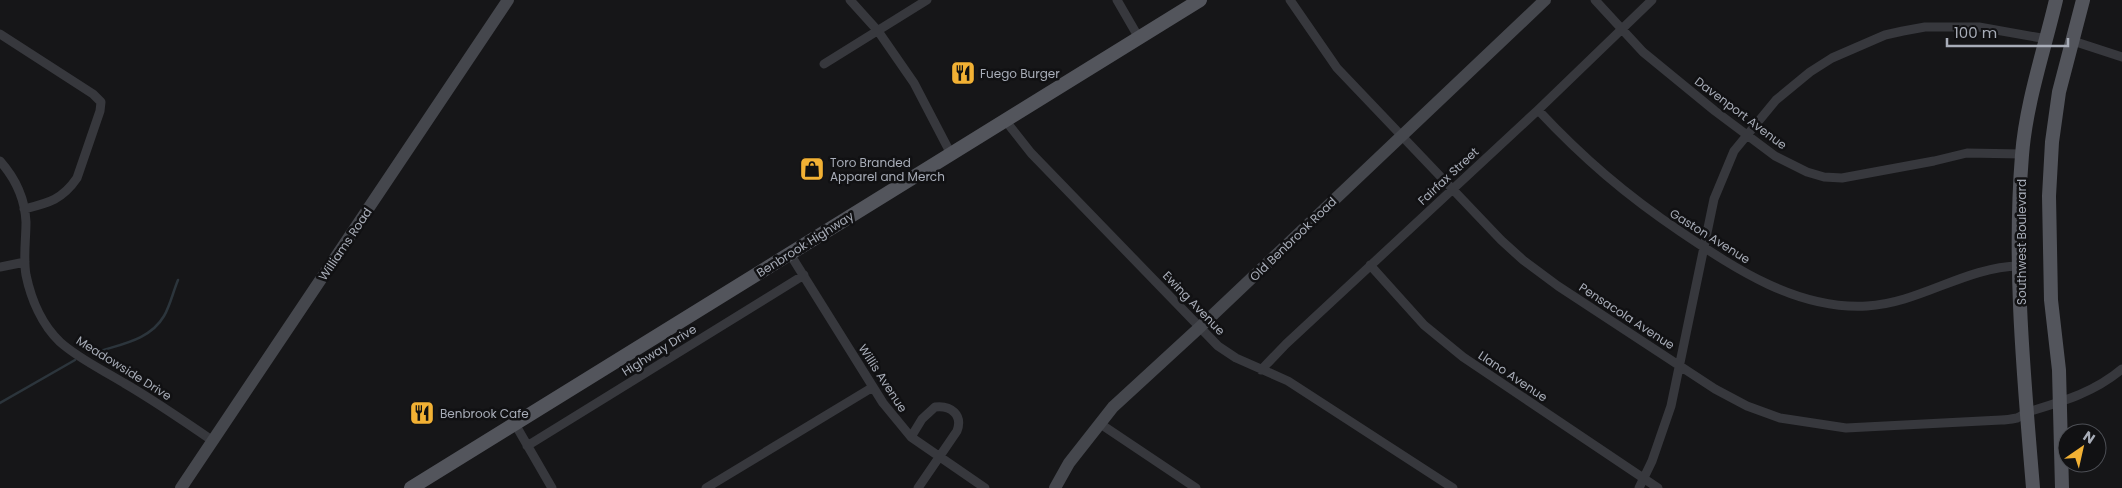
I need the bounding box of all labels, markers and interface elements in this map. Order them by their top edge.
scale bar [1947,15,2068,47]
text: 100 m [1954,22,1997,43]
restaurant icon: Fuego Burger [950,60,976,86]
place label: Fuego Burger [980,65,1060,82]
street label: Davenport Avenue [1691,73,1791,153]
street label: Fairfax Street [1414,143,1482,209]
place label: Toro Branded Apparel and Merch [830,154,945,185]
shop icon: Toro Branded Apparel and Merch [799,156,825,182]
street label: Southwest Boulevard [2013,179,2030,305]
street label: Old Benbrook Road [1246,193,1340,285]
street label: Williams Road [314,204,376,284]
street label: Gaston Avenue [1667,204,1753,268]
street label: Benbrook Highway [753,207,857,281]
street label: Ewing Avenue [1159,267,1229,339]
street label: Pensacola Avenue [1576,279,1678,353]
street label: Highway Drive [618,320,700,380]
street label: Meadowside Drive [73,332,175,404]
street label: Willis Avenue [855,341,911,415]
street label: Llano Avenue [1475,347,1551,405]
restaurant icon: Benbrook Cafe [409,400,435,426]
place label: Benbrook Cafe [440,405,529,422]
north arrow [2057,423,2107,473]
text: N [2079,426,2099,448]

